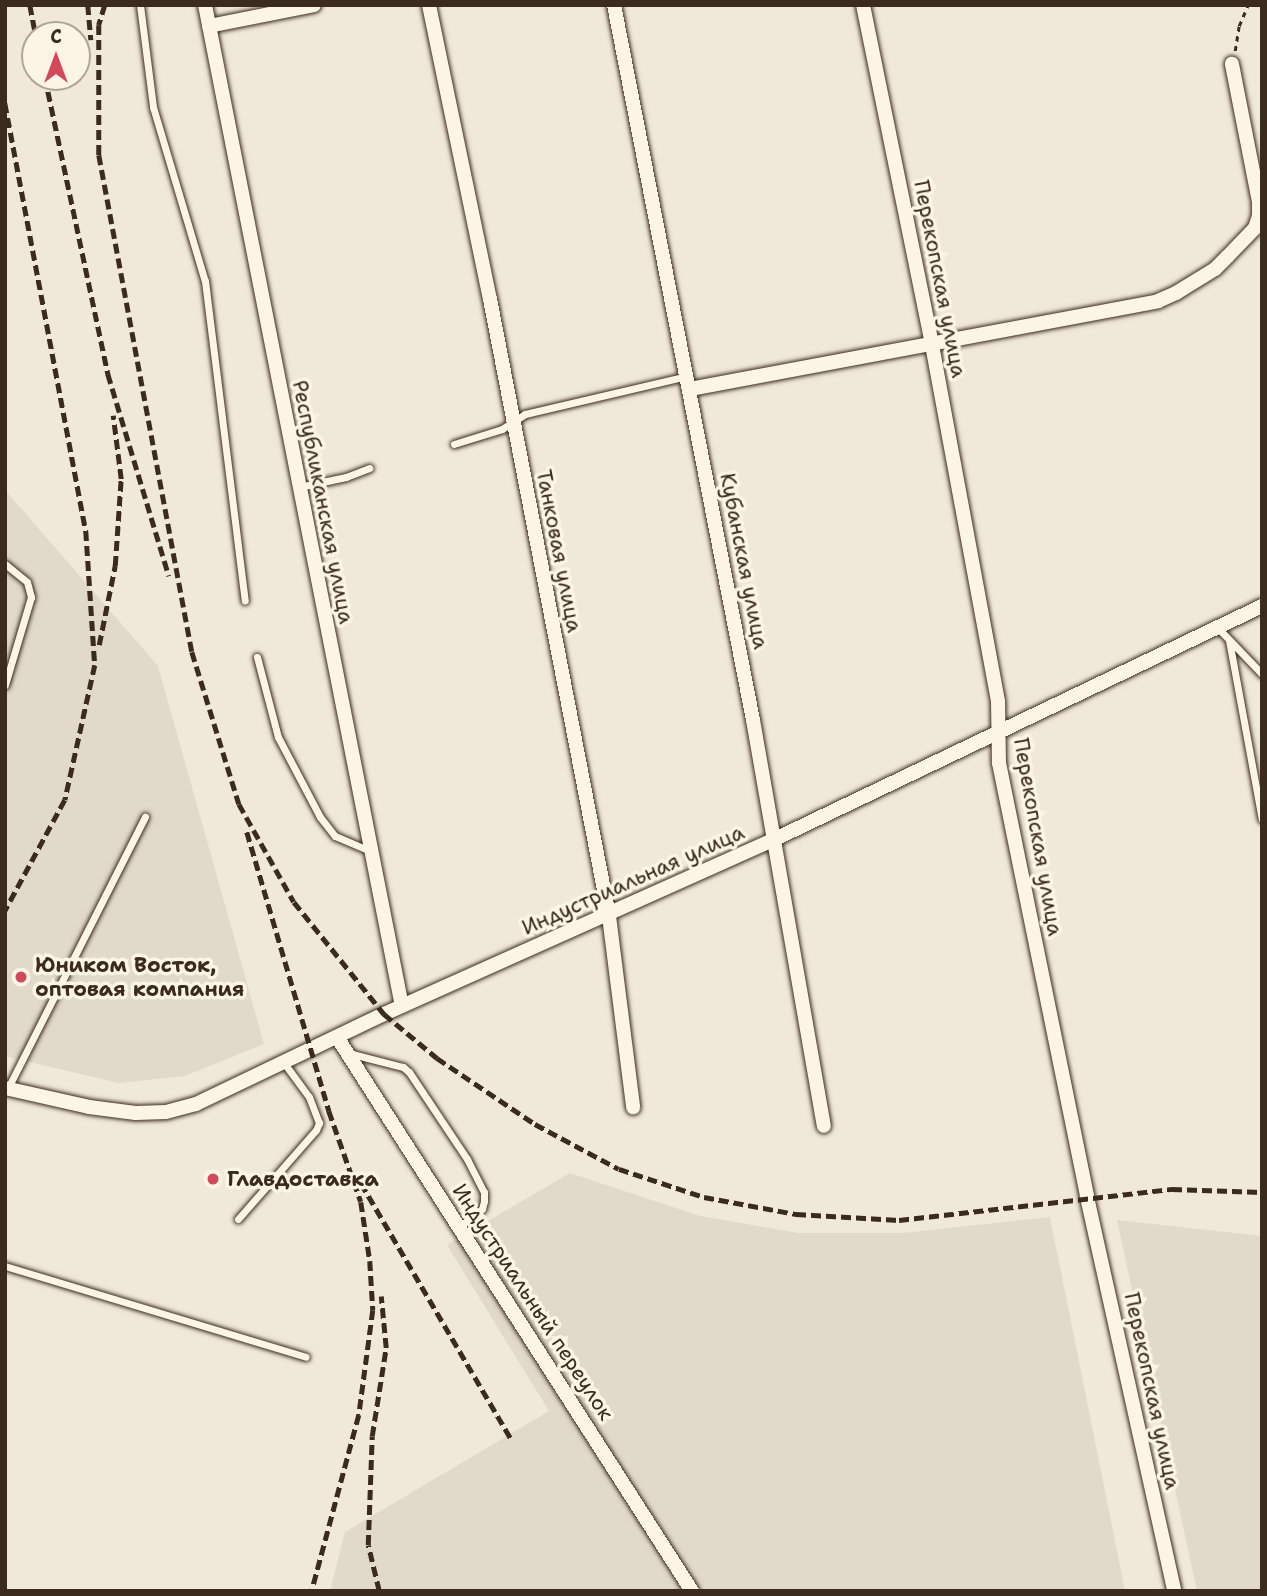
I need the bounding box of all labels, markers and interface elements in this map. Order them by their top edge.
north arrow [21,21,91,91]
text: С [50,24,62,49]
street label: Перекопская улица [908,178,972,380]
street label: Республиканская улица [287,378,359,626]
street label: Танковая улица [531,467,587,635]
street label: Кубанская улица [715,471,773,651]
street label: Перекопская улица [1008,736,1068,938]
street label: Индустриальная улица [518,820,748,940]
place label: Юником Восток, оптовая компания [35,952,244,1002]
marker: Юником Восток, оптовая компания [13,969,29,985]
place label: Главдоставка [227,1166,379,1192]
marker: Главдоставка [205,1171,221,1187]
street label: Индустриальный переулок [447,1179,619,1425]
street label: Перекопская улица [1119,1290,1185,1492]

